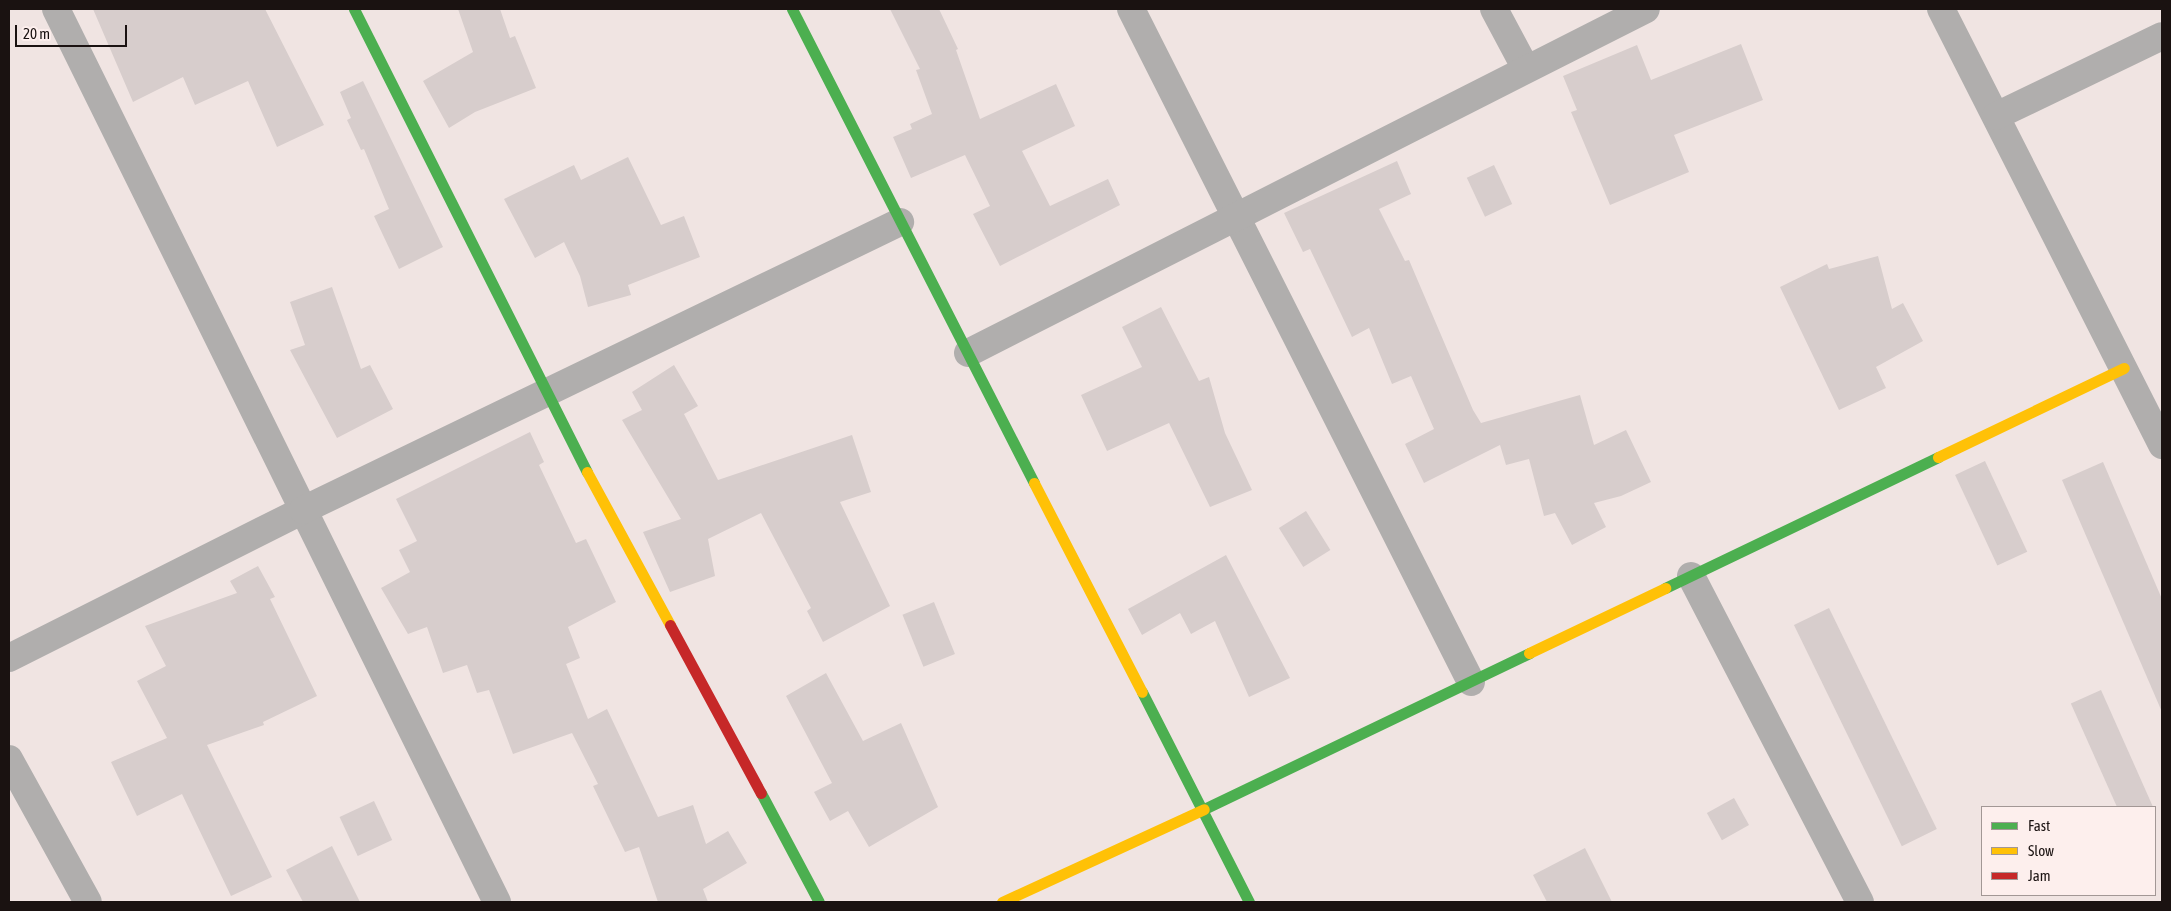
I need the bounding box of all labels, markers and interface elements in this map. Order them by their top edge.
scale bar [18,15,130,47]
text: 20 m [23,25,50,42]
legend [1981,806,2156,896]
text: Fast [2028,817,2050,834]
text: Slow [2028,842,2054,859]
text: Jam [2028,867,2051,884]

